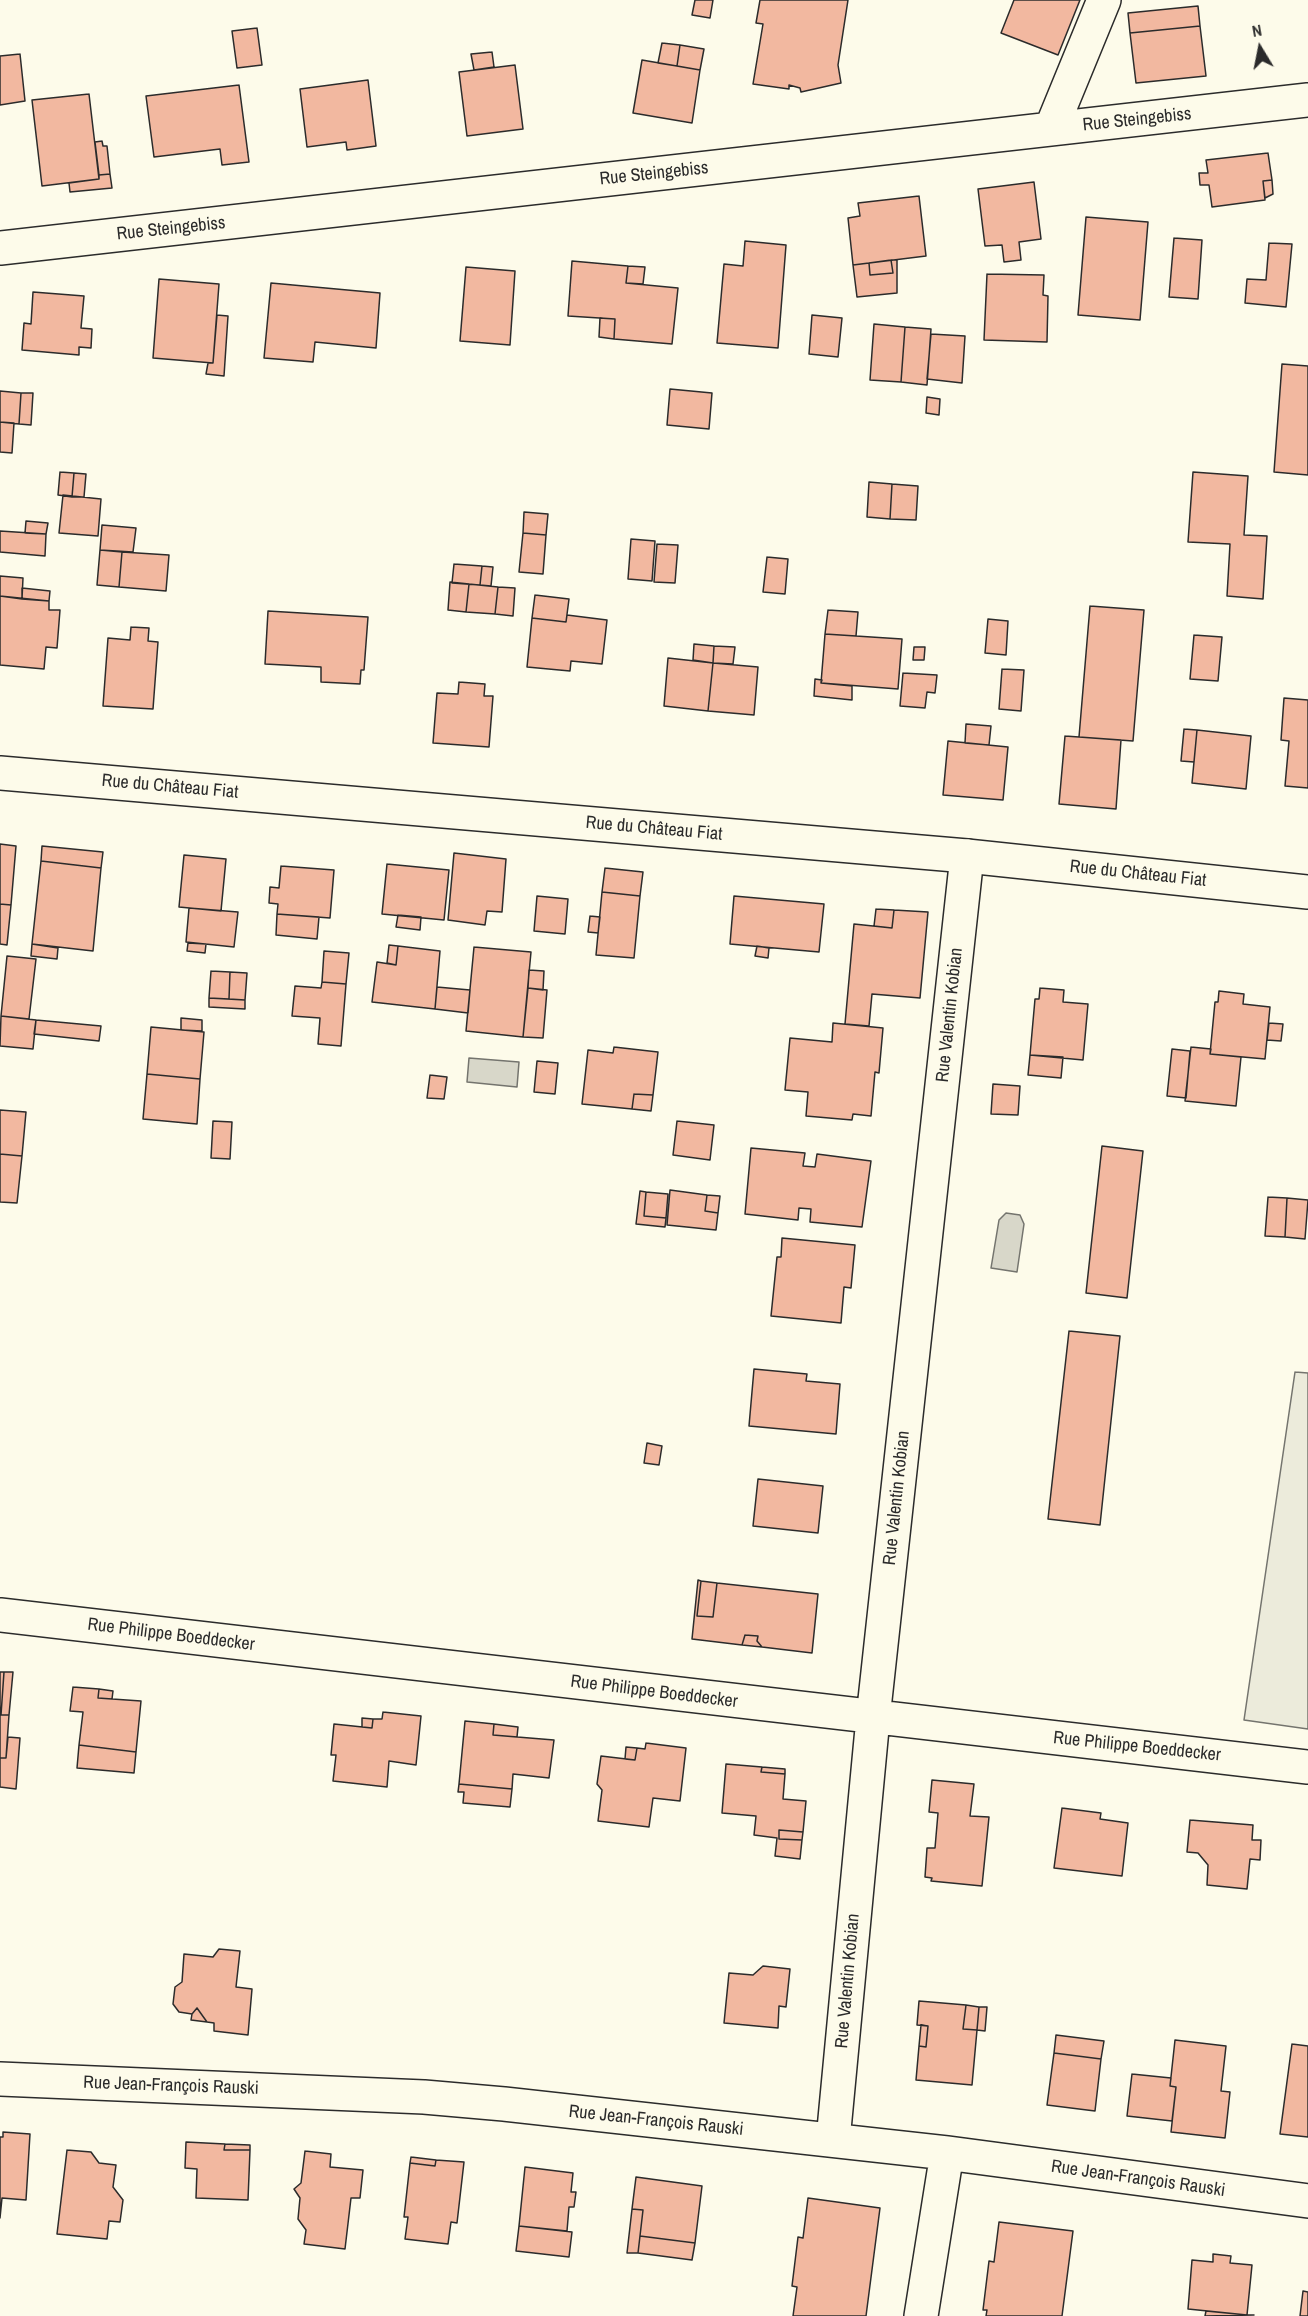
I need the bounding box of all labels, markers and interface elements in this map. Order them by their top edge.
north arrow [1230,18,1290,78]
text: N [1250,19,1263,42]
street label: Rue Steingebiss [1082,104,1192,136]
street label: Rue Steingebiss [599,158,709,190]
street label: Rue Steingebiss [116,213,226,245]
street label: Rue du Château Fiat [101,770,239,804]
street label: Rue du Château Fiat [585,812,723,846]
street label: Rue du Château Fiat [1069,856,1207,892]
street label: Rue Valentin Kobian [932,947,968,1083]
street label: Rue Valentin Kobian [879,1430,915,1566]
street label: Rue Philippe Boeddecker [86,1614,256,1656]
street label: Rue Philippe Boeddecker [569,1671,739,1713]
street label: Rue Philippe Boeddecker [1052,1727,1222,1767]
street label: Rue Valentin Kobian [831,1913,865,2049]
street label: Rue Jean-François Rauski [83,2072,259,2100]
street label: Rue Jean-François Rauski [568,2101,744,2141]
street label: Rue Jean-François Rauski [1050,2156,1226,2202]

